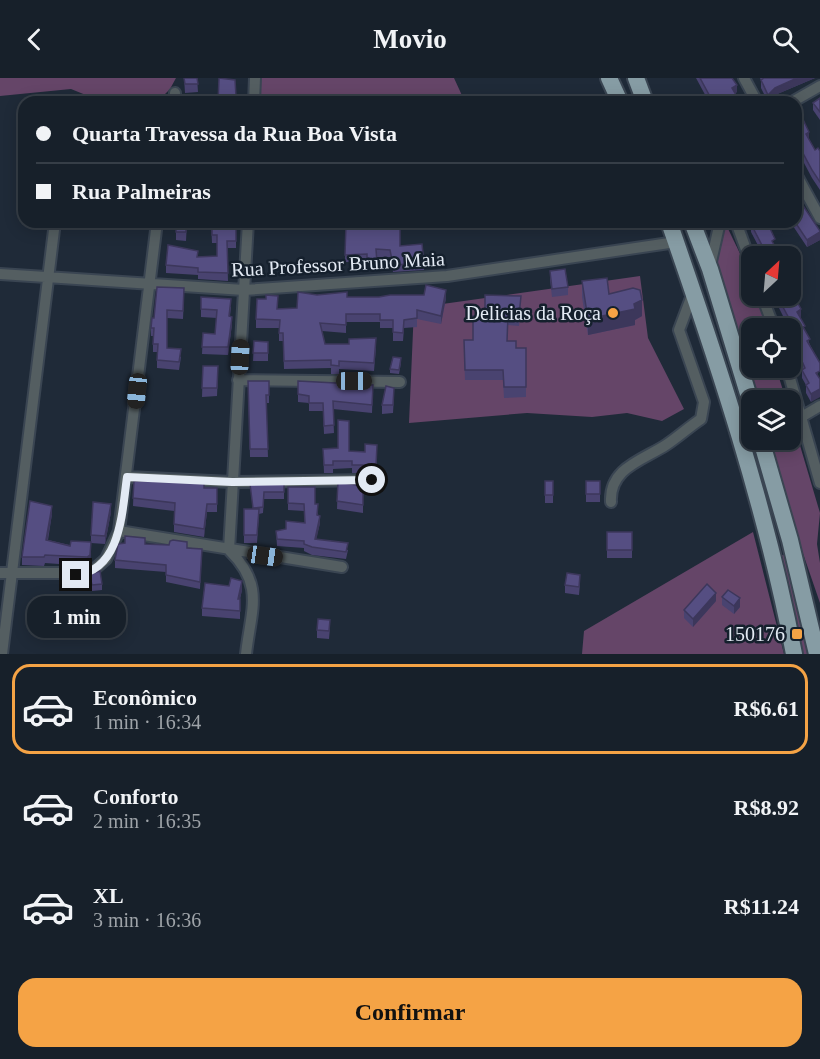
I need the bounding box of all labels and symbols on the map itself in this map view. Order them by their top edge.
north arrow [741,246,801,306]
street label: Rua Professor Bruno Maia [231,247,445,281]
place label: Delicias da Roça [466,302,601,325]
marker: Delicias da Roça [606,306,620,320]
car [230,339,250,375]
car [126,372,148,410]
car [336,372,372,390]
route start [358,466,385,493]
car [246,545,284,567]
route end [62,561,89,588]
callout: 1 min [26,596,125,638]
place label: 150176 [725,623,785,645]
marker: 150176 [790,627,804,641]

